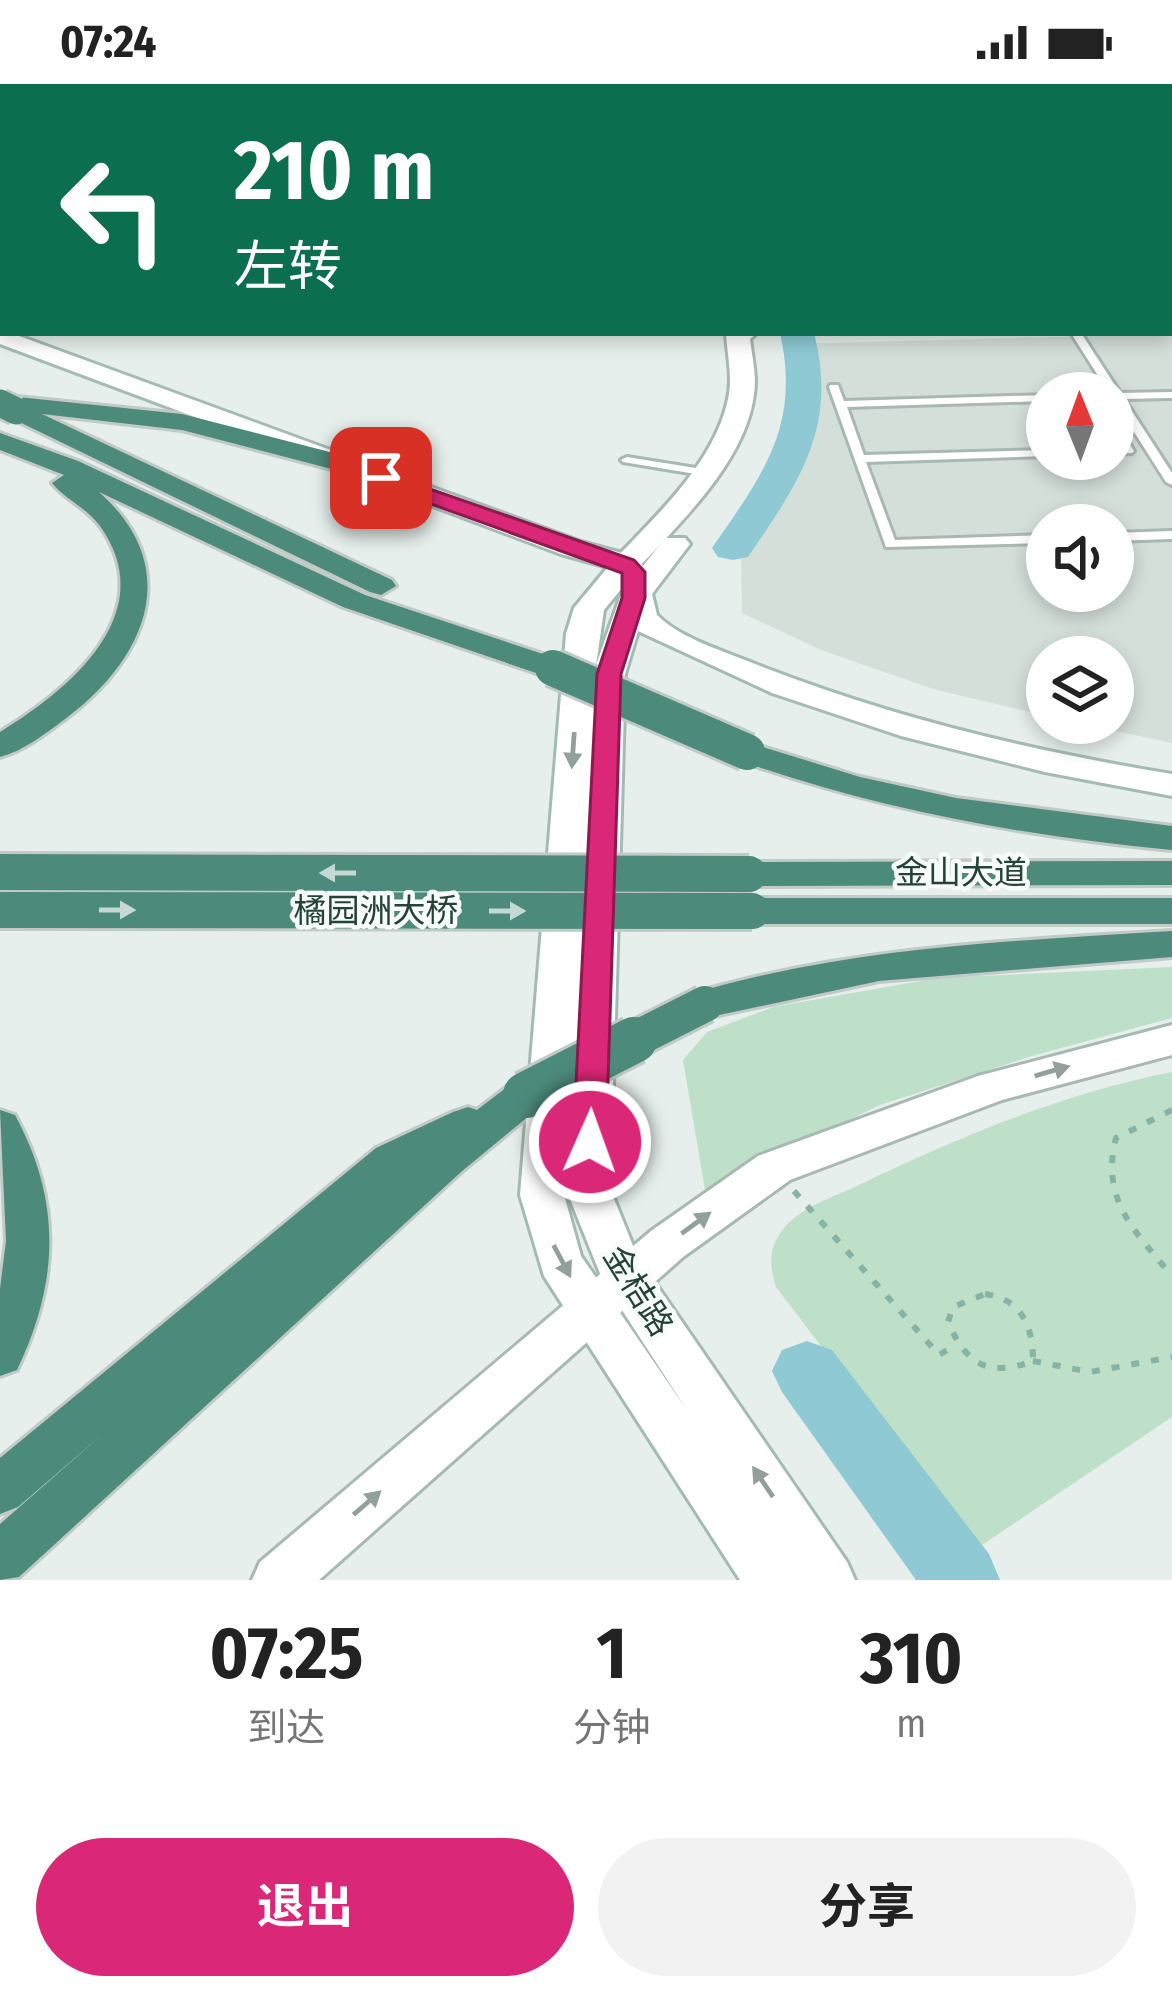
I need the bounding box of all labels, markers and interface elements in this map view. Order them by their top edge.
text: 07:24 [60,15,156,69]
text: 210 m [234,120,434,221]
icon: left [36,132,192,288]
text: 左转 [234,235,342,299]
north arrow [1026,372,1134,480]
map controls [1026,372,1134,744]
pin [330,427,432,529]
icon: arrive [348,445,414,511]
button: sound [1026,504,1134,612]
button: layers [1026,636,1134,744]
one-way arrow [564,732,583,769]
street label: 金山大道 [895,853,1027,893]
one-way arrow [318,863,356,883]
street label: 橘园洲大桥 [294,891,459,931]
one-way arrow [99,900,137,920]
one-way arrow [489,901,527,921]
one-way arrow [1034,1060,1071,1079]
position arrow [527,1079,653,1205]
one-way arrow [680,1211,712,1235]
street label: 金桔路 [595,1238,681,1344]
one-way arrow [551,1244,571,1279]
one-way arrow [753,1466,775,1499]
one-way arrow [352,1490,382,1516]
text: 07:25 [209,1611,363,1697]
text: 1 [596,1611,627,1697]
text: 310 [860,1616,963,1702]
text: m [896,1701,926,1747]
text: 到达 [247,1705,325,1751]
text: 分钟 [573,1705,651,1751]
button: 退出 [36,1838,574,1976]
button: 分享 [598,1838,1136,1976]

